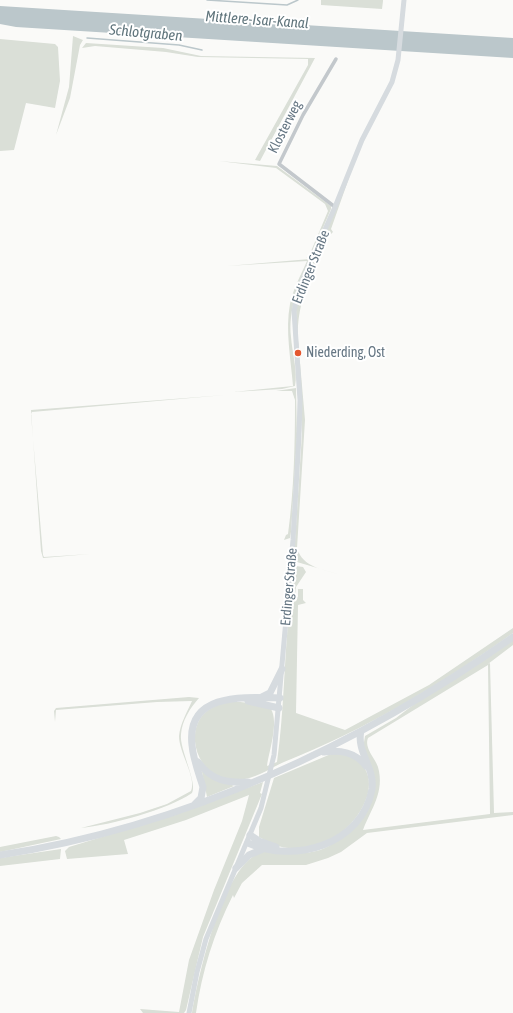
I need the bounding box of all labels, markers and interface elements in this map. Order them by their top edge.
water label: Mittlere-Isar-Kanal [205,7,309,33]
water label: Schlotgraben [109,21,183,45]
street label: Klosterweg [265,98,305,156]
street label: Erdinger Straße [289,228,333,306]
place label: Niederding, Ost [306,345,385,361]
marker: Niederding, Ost [293,348,303,358]
street label: Erdinger Straße [277,547,301,627]

